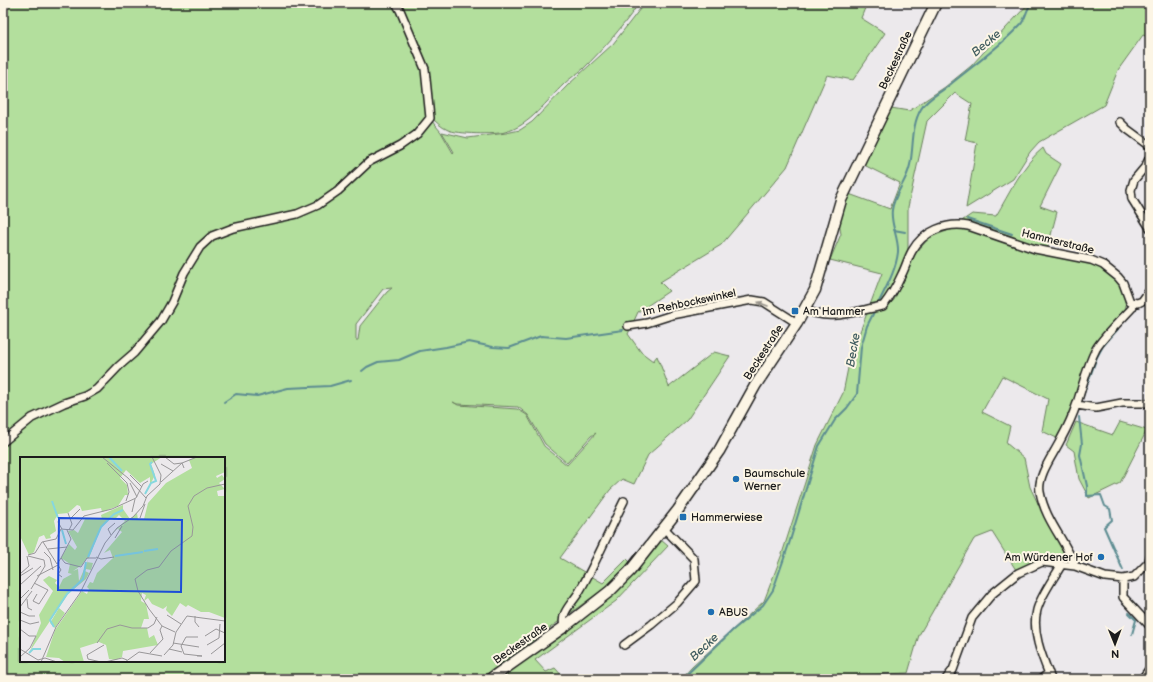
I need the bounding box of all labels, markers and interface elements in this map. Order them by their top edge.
water label: Becke [968,27,1004,60]
street label: Beckestraße [876,28,915,92]
street label: Hammerstraße [1020,226,1096,257]
street label: Im Rehbockswinkel [641,286,737,319]
one-way arrow [757,300,769,306]
place label: Am Hammer [803,305,866,318]
marker: Am Hammer [790,306,800,316]
street label: Beckestraße [741,322,786,382]
water label: Becke [843,332,864,368]
inset map [20,457,225,662]
place label: Baumschule Werner [744,467,806,493]
marker: Baumschule Werner [731,474,741,484]
place label: Hammerwiese [691,511,763,524]
marker: Hammerwiese [678,512,688,522]
place label: Am Würdener Hof [1005,551,1094,564]
marker: Am Würdener Hof [1096,552,1106,562]
place label: ABUS [719,606,748,619]
marker: ABUS [706,607,716,617]
street label: Beckestraße [491,620,550,667]
north arrow [1095,624,1135,664]
water label: Becke [687,630,722,665]
text: N [1111,647,1119,660]

